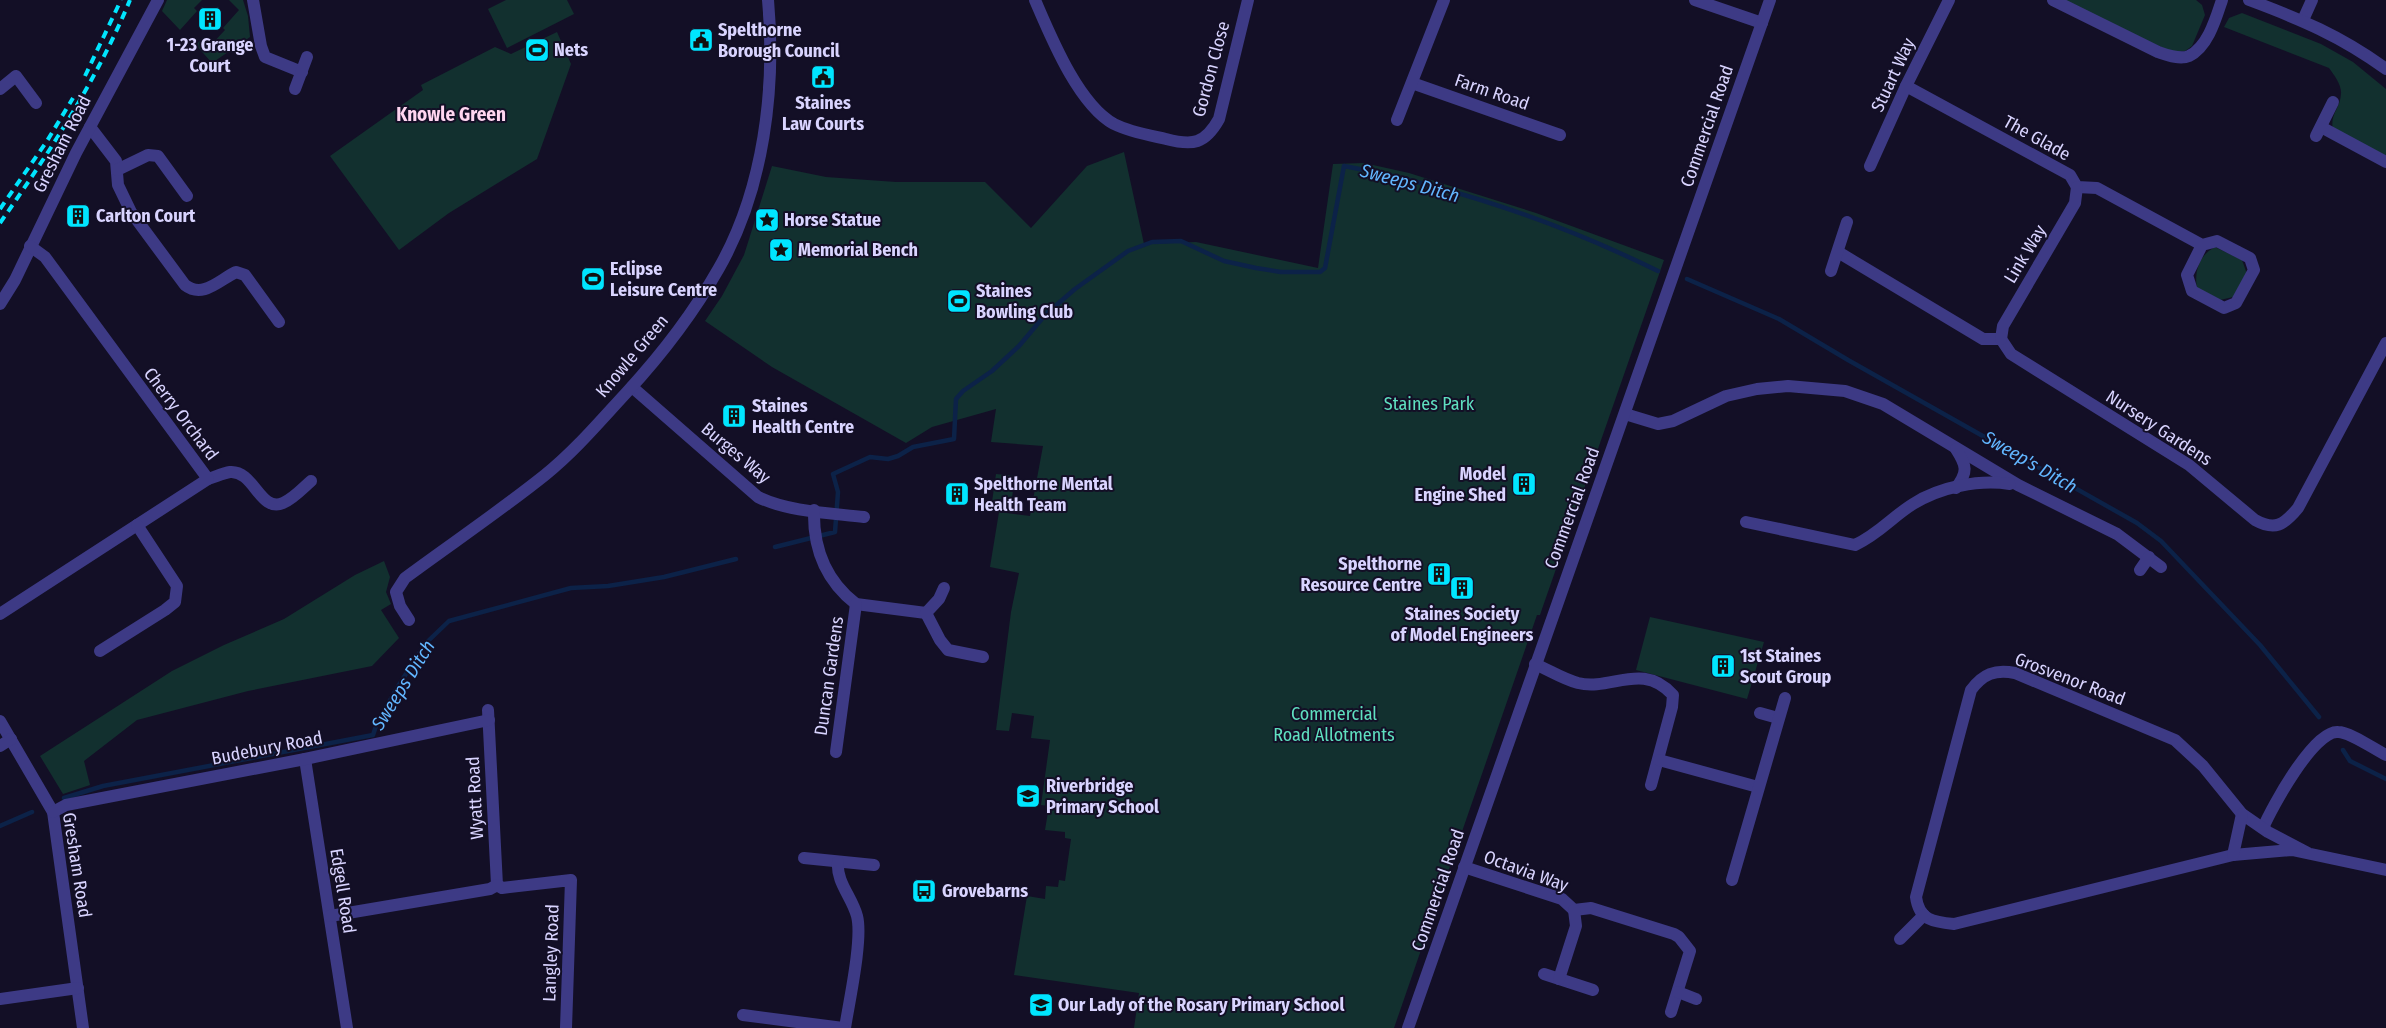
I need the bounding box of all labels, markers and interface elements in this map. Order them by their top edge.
building icon: 1-23 Grange Court [197,6,223,32]
place label: Spelthorne Borough Council [718,19,840,62]
street label: Gordon Close [1188,19,1234,119]
public building icon: Spelthorne Borough Council [688,27,714,53]
place label: 1-23 Grange Court [167,34,253,77]
street label: Stuart Way [1866,35,1920,115]
sports icon: Nets [524,37,550,63]
place label: Nets [554,39,588,61]
street label: Commercial Road [1676,62,1738,190]
public building icon: Staines Law Courts [810,64,836,90]
street label: Farm Road [1452,69,1532,115]
street label: Gresham Road [28,92,96,196]
place label: Staines Law Courts [782,92,864,135]
district label: Knowle Green [396,103,506,126]
street label: The Glade [2000,111,2074,165]
water label: Sweeps Ditch [1357,158,1462,207]
building icon: Carlton Court [65,203,91,229]
place label: Carlton Court [96,205,196,227]
place icon: Horse Statue [754,207,780,233]
place label: Horse Statue [784,209,881,231]
street label: Link Way [1999,221,2051,287]
place icon: Memorial Bench [768,237,794,263]
place label: Memorial Bench [798,239,918,261]
place label: Eclipse Leisure Centre [610,258,717,301]
sports icon: Eclipse Leisure Centre [580,266,606,292]
place label: Staines Bowling Club [976,280,1073,323]
sports icon: Staines Bowling Club [946,288,972,314]
street label: Knowle Green [591,310,673,402]
street label: Cherry Orchard [139,363,223,465]
street label: Nursery Gardens [2102,386,2216,471]
park label: Staines Park [1384,393,1475,415]
place label: Staines Health Centre [752,395,854,438]
building icon: Staines Health Centre [721,403,747,429]
street label: Burges Way [697,418,775,488]
water label: Sweep's Ditch [1978,425,2081,498]
street label: Commercial Road [1540,444,1604,572]
place label: Model Engine Shed [1415,463,1506,506]
building icon: Model Engine Shed [1511,471,1537,497]
place label: Spelthorne Mental Health Team [974,473,1113,516]
building icon: Spelthorne Mental Health Team [944,481,970,507]
place label: Spelthorne Resource Centre [1301,553,1422,596]
building icon: Spelthorne Resource Centre [1426,561,1452,587]
building icon: Staines Society of Model Engineers [1449,575,1475,601]
place label: Staines Society of Model Engineers [1391,603,1534,646]
street label: Duncan Gardens [810,615,848,737]
water label: Sweeps Ditch [366,636,440,735]
place label: 1st Staines Scout Group [1740,645,1832,688]
street label: Grosvenor Road [2012,648,2128,710]
building icon: 1st Staines Scout Group [1710,653,1736,679]
park label: Commercial Road Allotments [1273,703,1395,746]
street label: Budebury Road [210,726,324,770]
street label: Wyatt Road [462,756,488,840]
place label: Riverbridge Primary School [1046,775,1159,818]
school or university icon: Riverbridge Primary School [1015,783,1041,809]
street label: Gresham Road [58,811,96,919]
street label: Commercial Road [1407,826,1469,954]
street label: Octavia Way [1481,846,1571,896]
street label: Edgell Road [325,847,361,935]
bus stop icon: Grovebarns [911,878,937,904]
place label: Grovebarns [942,880,1028,902]
street label: Langley Road [538,904,564,1002]
school or university icon: Our Lady of the Rosary Primary School [1028,992,1054,1018]
place label: Our Lady of the Rosary Primary School [1058,994,1344,1016]

